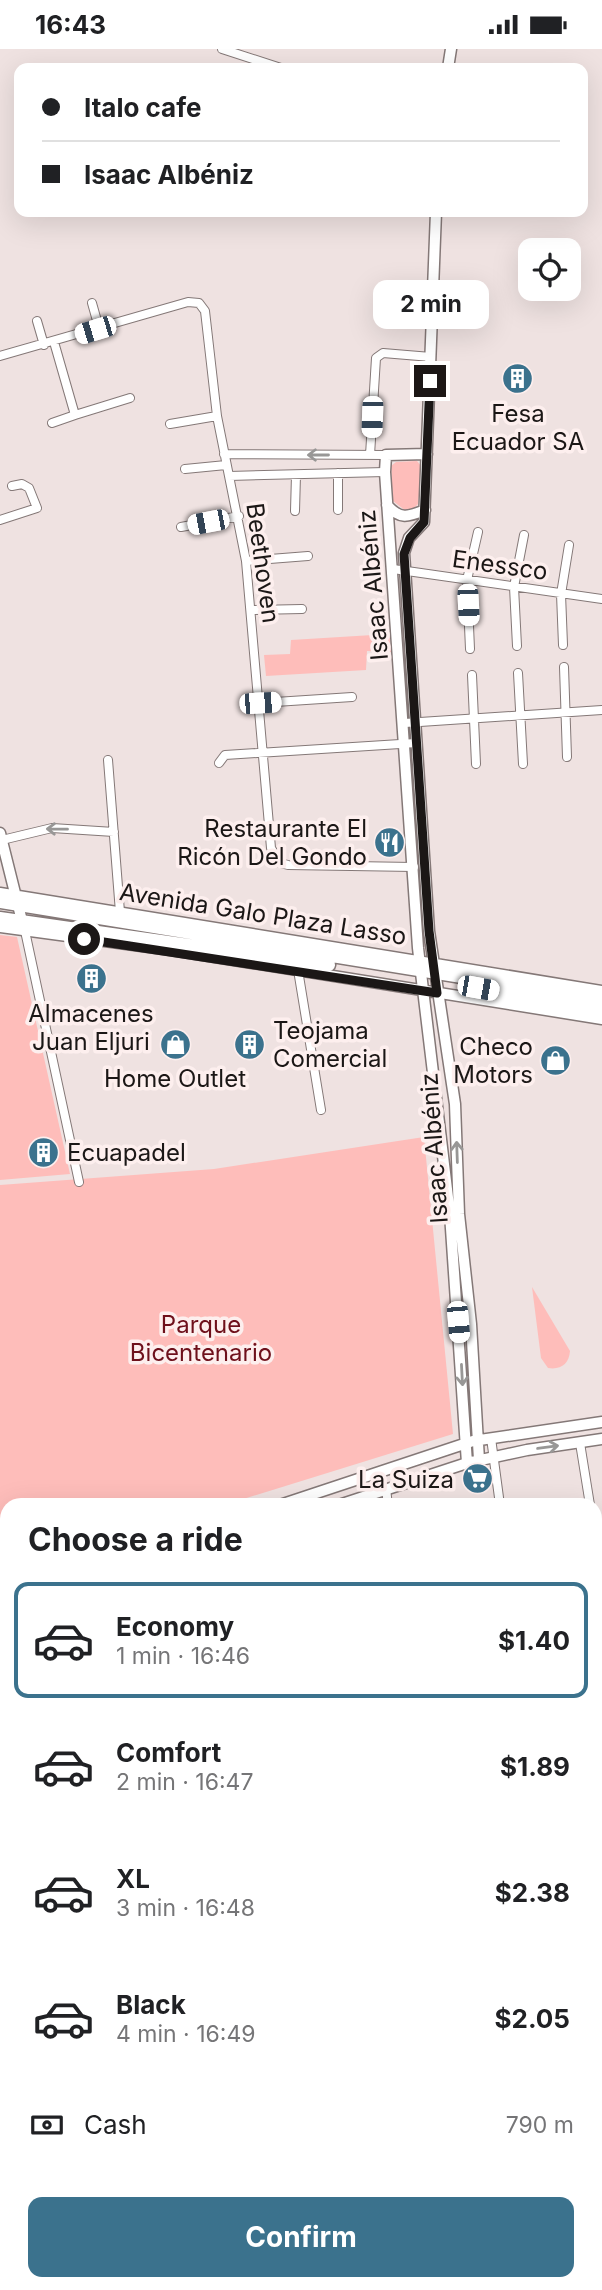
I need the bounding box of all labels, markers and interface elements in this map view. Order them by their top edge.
text: 16:43 [35,9,106,40]
text: Italo cafe [84,92,202,123]
text: Isaac Albéniz [84,159,254,190]
map controls [518,238,581,301]
button: locate [518,238,581,301]
callout: 2 min [372,279,488,329]
text: 2 min [400,290,462,318]
car [72,314,119,346]
building icon: Fesa Ecuador SA [501,362,535,396]
route end [414,365,446,397]
car [361,396,384,438]
place label: Fesa Ecuador SA [452,399,584,456]
one-way arrow [306,448,329,462]
street label: Beethoven [240,501,286,625]
car [186,508,231,536]
street label: Isaac Albéniz [352,509,394,661]
street label: Enessco [450,544,550,586]
car [457,583,480,627]
car [239,691,282,715]
place label: Restaurante El Ricón Del Gondo [177,814,367,871]
one-way arrow [46,822,69,836]
restaurant icon: Restaurante El Ricón Del Gondo [373,825,407,859]
street label: Avenida Galo Plaza Lasso [117,877,409,951]
route start [68,923,100,955]
building icon: Almacenes Juan Eljuri [74,962,108,996]
car [456,974,501,1002]
place label: Almacenes Juan Eljuri [28,999,154,1056]
place label: Teojama Comercial [273,1016,387,1073]
shop icon: Home Outlet [158,1027,192,1061]
building icon: Teojama Comercial [233,1027,267,1061]
place label: Checo Motors [453,1032,533,1089]
shop icon: Checo Motors [539,1043,573,1077]
place label: Home Outlet [104,1064,246,1093]
street label: Isaac Albéniz [414,1072,454,1224]
building icon: Ecuapadel [27,1135,61,1169]
place label: Ecuapadel [67,1138,186,1167]
one-way arrow [450,1141,463,1164]
car [446,1300,471,1344]
park label: Parque Bicentenario [130,1310,272,1367]
one-way arrow [455,1363,468,1386]
one-way arrow [536,1441,559,1454]
supermarket icon: La Suiza [460,1462,494,1496]
place label: La Suiza [358,1465,454,1494]
text: Choose a ride [28,1520,243,1559]
icon: car [32,1609,95,1672]
text: Economy [116,1611,234,1642]
text: $1.40 [498,1625,570,1656]
text: 1 min · 16:46 [116,1642,250,1670]
icon: car [32,1735,95,1798]
text: Comfort [116,1737,221,1768]
text: $1.89 [500,1751,570,1782]
text: 2 min · 16:47 [116,1768,253,1796]
icon: car [32,1861,95,1924]
text: XL [116,1863,150,1894]
text: $2.38 [495,1877,570,1908]
text: 3 min · 16:48 [116,1894,255,1922]
icon: car [32,1987,95,2050]
text: Black [116,1989,186,2020]
text: $2.05 [495,2003,570,2034]
text: 4 min · 16:49 [116,2020,256,2048]
icon: cash [28,2106,66,2144]
text: Cash [84,2109,147,2140]
text: 790 m [506,2111,574,2139]
button: Confirm [28,2197,574,2277]

